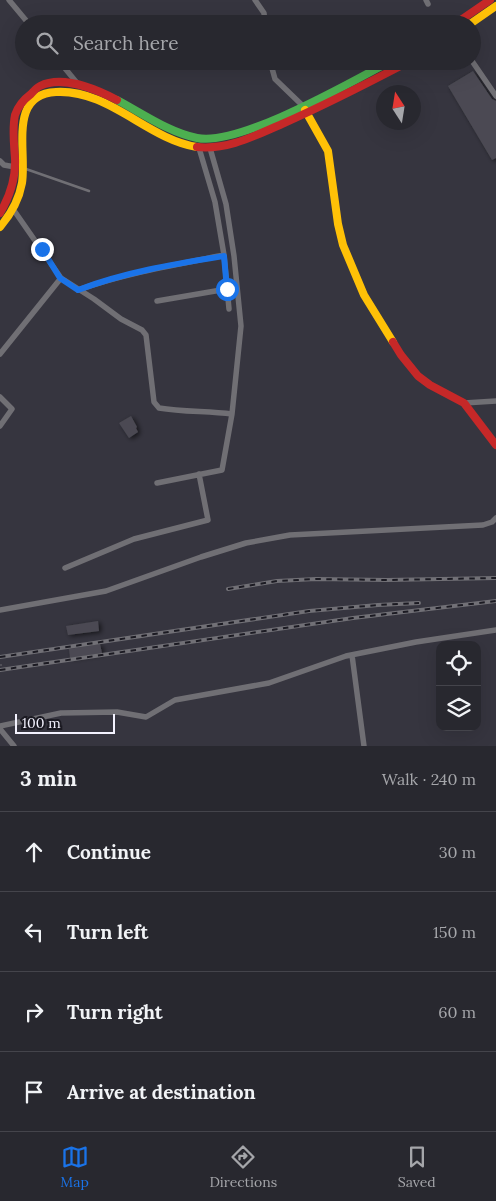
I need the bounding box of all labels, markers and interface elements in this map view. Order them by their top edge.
search box [15,15,481,70]
icon: search [33,29,61,57]
text: Search here [73,31,179,55]
north arrow [376,85,421,130]
route end [31,238,54,261]
route start [216,278,239,301]
map controls [436,641,481,731]
button: locate [436,641,481,686]
button: layers [436,686,481,731]
scale bar [15,711,115,734]
text: 100 m [22,714,61,732]
text: 3 min [20,765,77,792]
text: Walk · 240 m [382,769,476,789]
icon: ahead [20,838,48,866]
text: Continue [67,840,151,864]
text: 30 m [439,842,476,862]
icon: left [20,918,48,946]
text: Turn left [67,920,148,944]
text: 150 m [433,922,476,942]
icon: right [20,998,48,1026]
text: Turn right [67,1000,163,1024]
text: 60 m [438,1002,476,1022]
icon: arrive [20,1078,48,1106]
text: Arrive at destination [67,1080,256,1104]
tab: Map [60,1143,89,1191]
tab: Directions [209,1143,277,1191]
tab: Saved [398,1143,436,1191]

